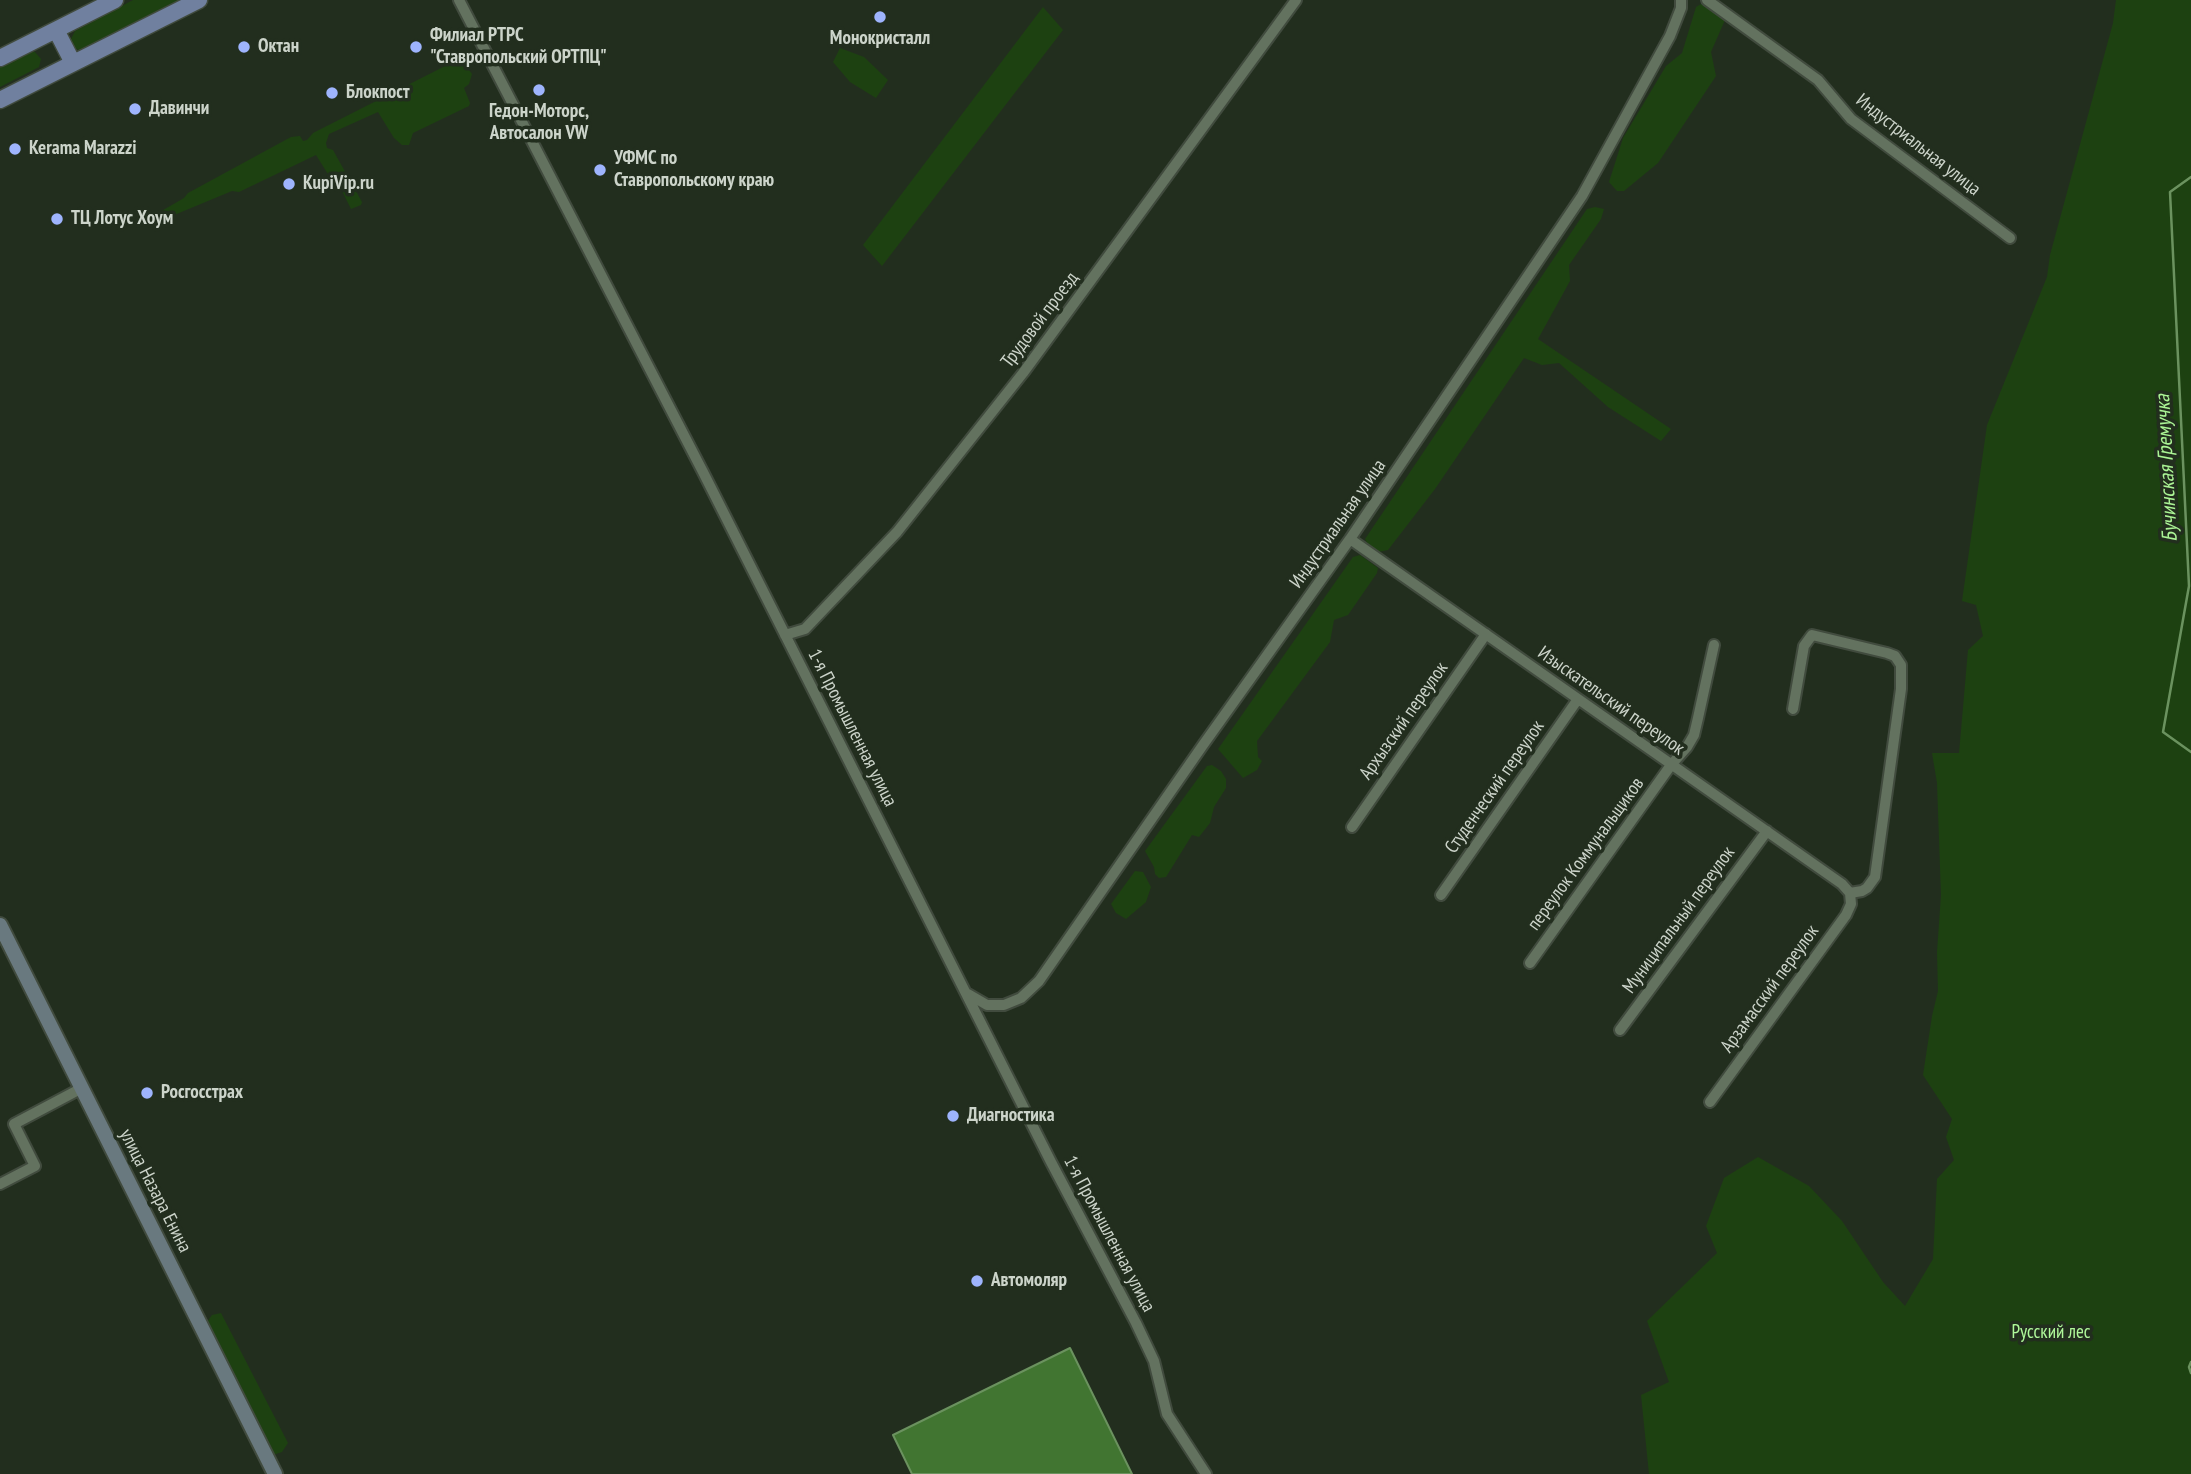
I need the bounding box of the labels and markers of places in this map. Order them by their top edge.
marker: Монокристалл [872,9,888,25]
place label: Филиал РТРС "Ставропольский ОРТПЦ" [430,25,607,69]
place label: Монокристалл [830,28,930,50]
place label: Октан [258,36,299,58]
marker: Октан [236,39,252,55]
marker: Филиал РТРС "Ставропольский ОРТПЦ" [408,39,424,55]
place label: Блокпост [346,82,410,104]
marker: Гедон-Моторс, Автосалон VW [531,82,547,98]
marker: Блокпост [324,85,340,101]
place label: Давинчи [149,98,209,120]
marker: Давинчи [127,101,143,117]
place label: Гедон-Моторс, Автосалон VW [489,101,589,145]
place label: Kerama Marazzi [29,138,137,160]
marker: Kerama Marazzi [7,141,23,157]
place label: УФМС по Ставропольскому краю [614,148,774,192]
marker: УФМС по Ставропольскому краю [592,162,608,178]
place label: KupiVip.ru [303,173,374,195]
marker: KupiVip.ru [281,176,297,192]
place label: ТЦ Лотус Хоум [71,208,173,230]
marker: ТЦ Лотус Хоум [49,211,65,227]
place label: Росгосстрах [161,1082,243,1104]
marker: Росгосстрах [139,1085,155,1101]
place label: Диагностика [967,1105,1054,1127]
marker: Диагностика [945,1108,961,1124]
place label: Автомоляр [991,1270,1067,1292]
marker: Автомоляр [969,1273,985,1289]

